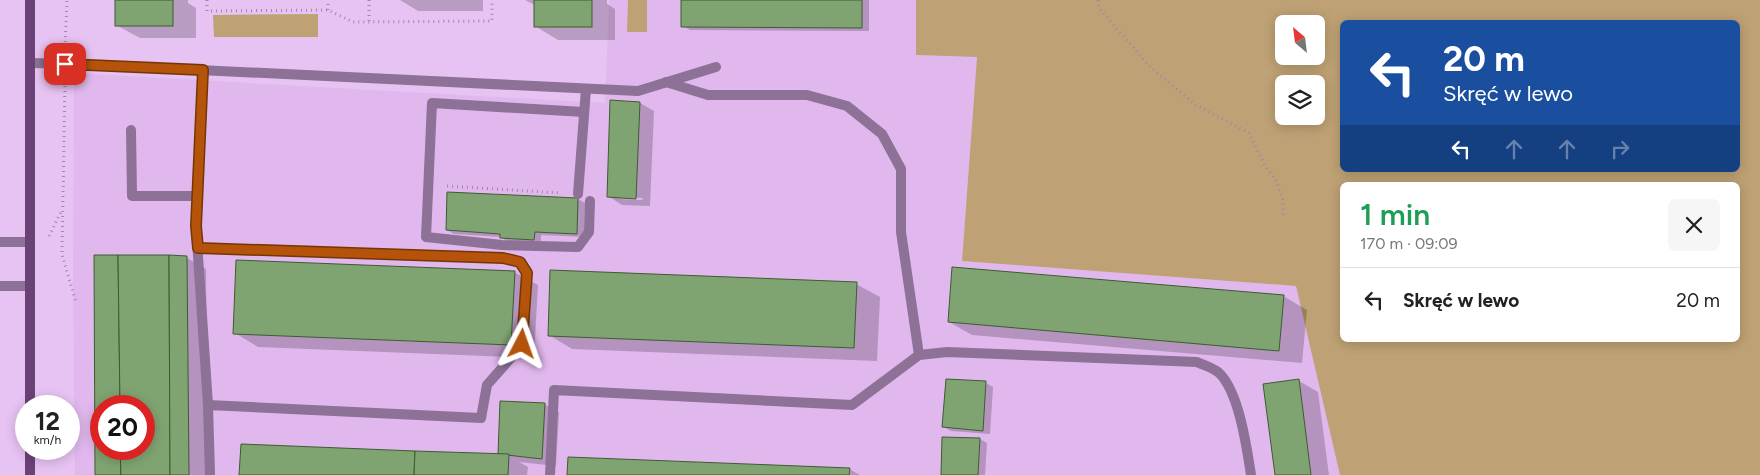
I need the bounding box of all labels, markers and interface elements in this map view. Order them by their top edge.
north arrow [1275,15,1325,65]
map controls [1275,15,1325,125]
text: 20 m [1443,38,1525,80]
icon: left [1360,40,1425,105]
pin [44,43,86,85]
icon: arrive [51,50,79,78]
button: layers [1275,75,1325,125]
text: Skręć w lewo [1443,80,1573,107]
icon: left [1447,135,1475,163]
icon: ahead [1500,135,1528,163]
icon: ahead [1553,135,1581,163]
icon: right [1606,135,1634,163]
text: 1 min [1360,196,1430,233]
button: close [1668,199,1720,251]
text: 170 m · 09:09 [1360,234,1458,253]
icon: left [1360,286,1388,314]
text: Skręć w lewo [1403,289,1519,312]
text: 20 m [1676,289,1720,312]
position arrow [495,317,547,369]
speed limit sign: 20 [90,395,155,460]
text: 12 [35,406,60,436]
text: km/h [34,433,61,447]

